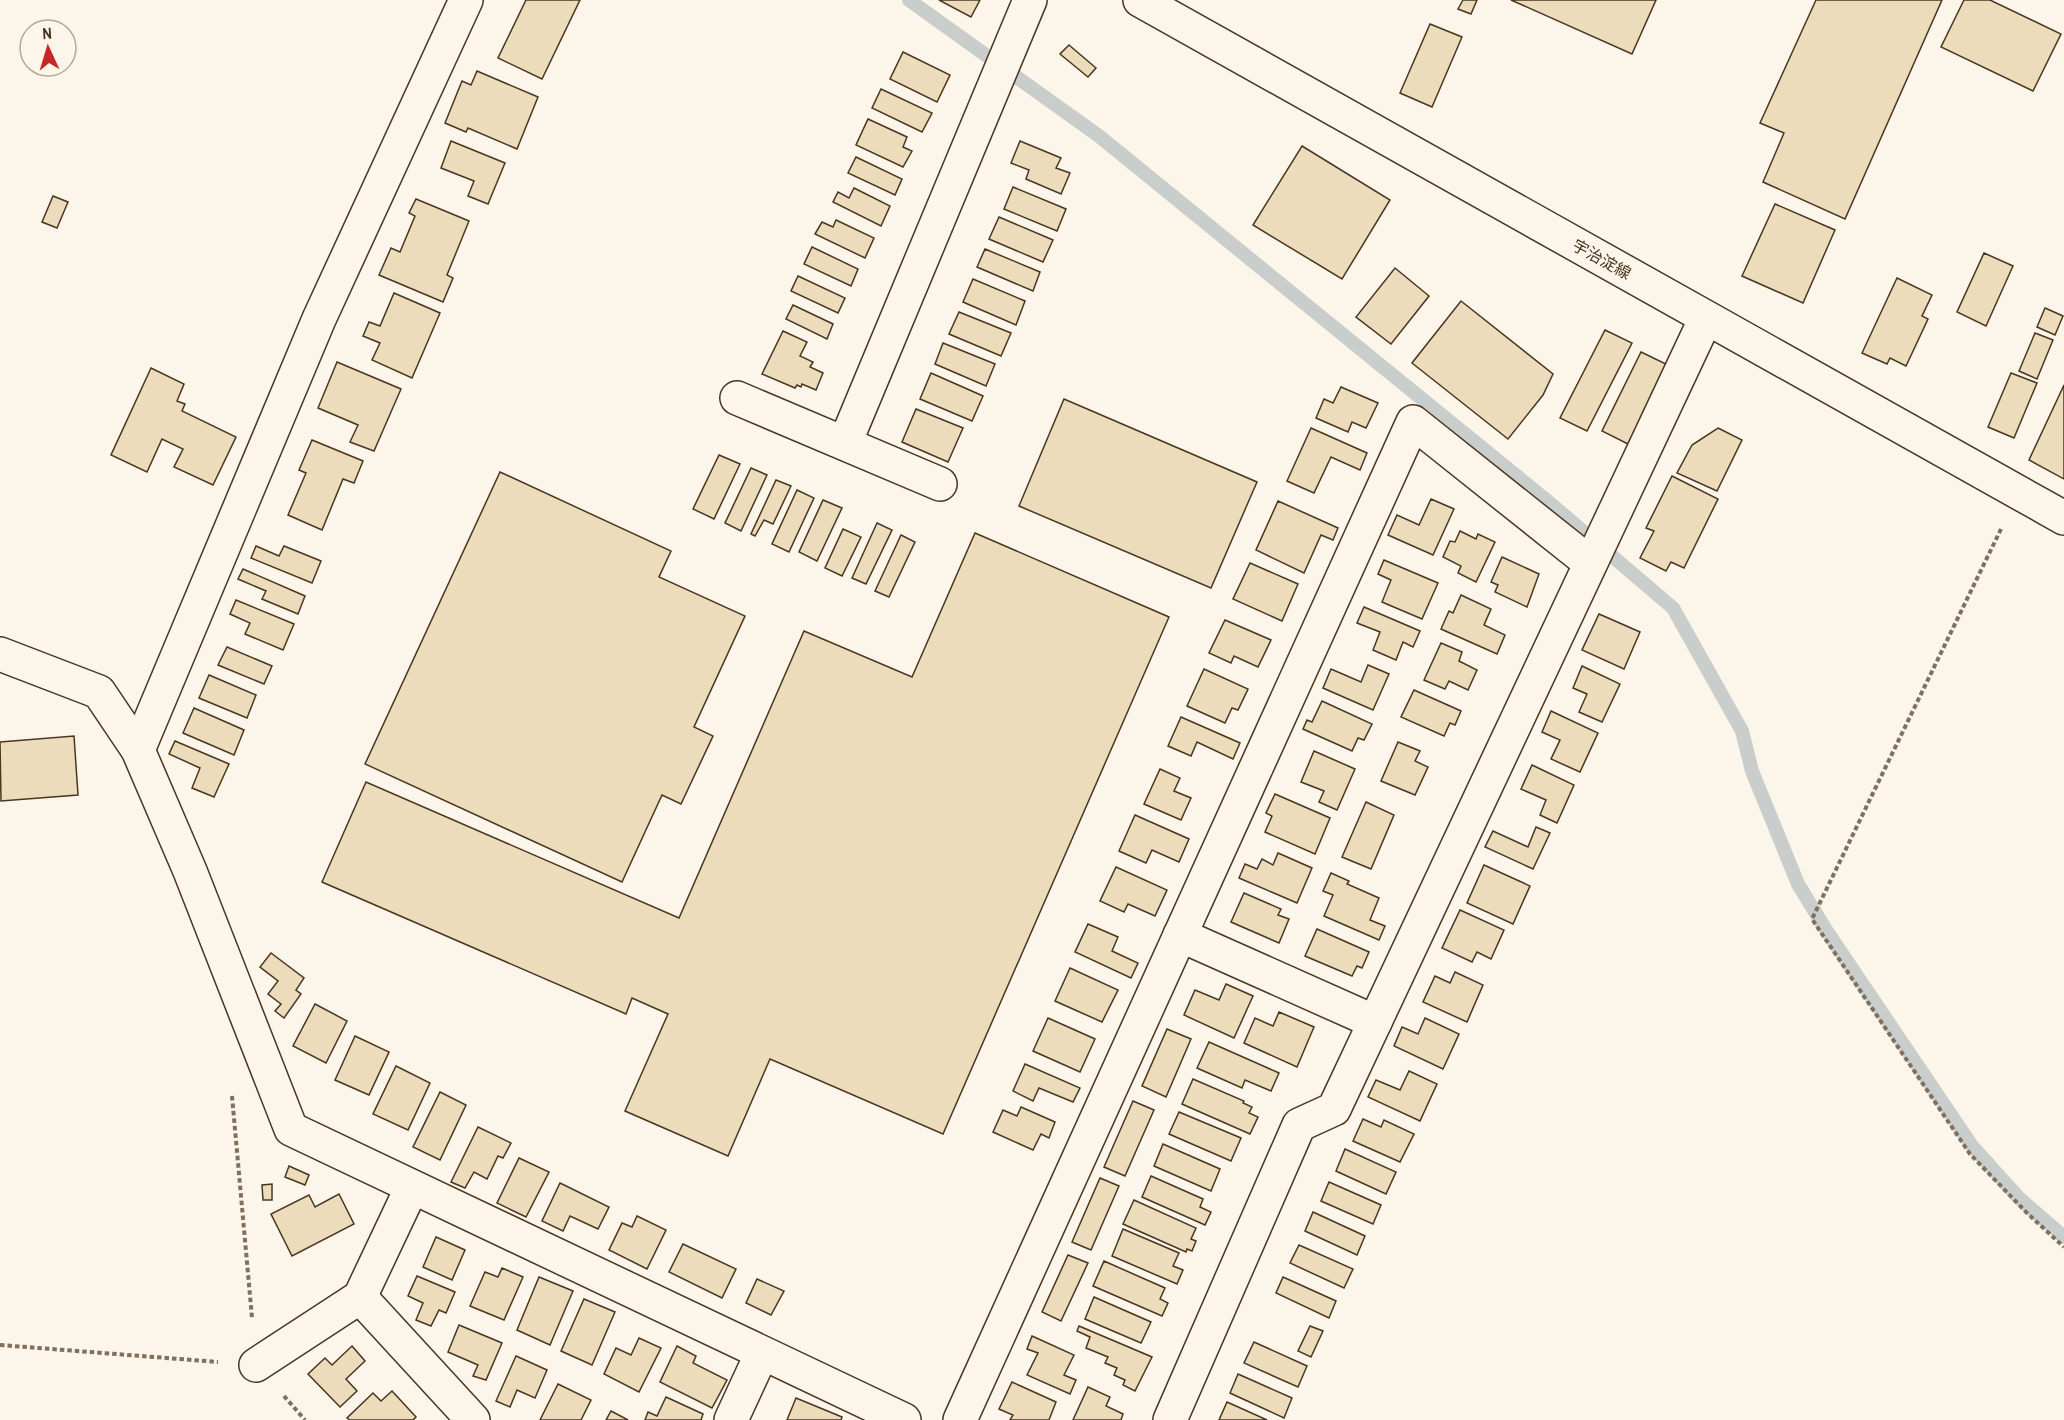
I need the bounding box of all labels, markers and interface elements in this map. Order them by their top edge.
north arrow [18,18,78,78]
text: N [41,22,52,44]
street label: 宇治淀線 [1569,234,1635,284]

